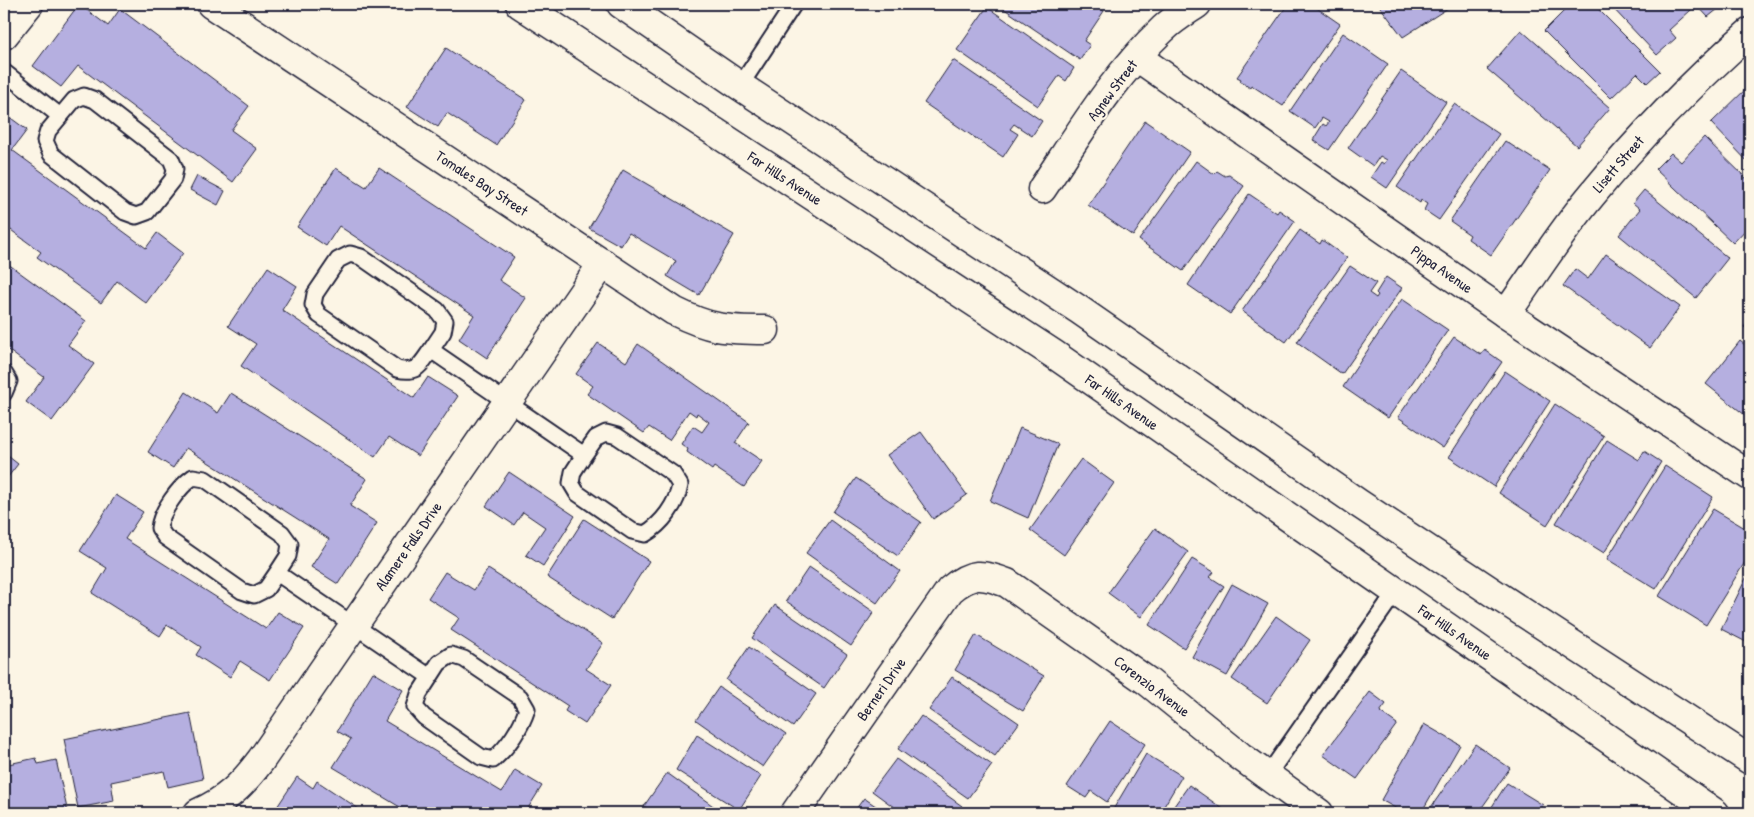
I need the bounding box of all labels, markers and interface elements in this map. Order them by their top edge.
street label: Agnew Street [1082,54,1143,125]
street label: Lisett Street [1587,130,1649,197]
street label: Tomales Bay Street [432,145,533,221]
street label: Far Hills Avenue [743,146,826,210]
street label: Pippa Avenue [1407,240,1477,298]
street label: Far Hills Avenue [1080,368,1163,435]
street label: Alamere Falls Drive [370,497,446,595]
street label: Far Hills Avenue [1413,598,1496,665]
street label: Corenzio Avenue [1110,650,1194,722]
street label: Berneri Drive [851,653,911,725]

